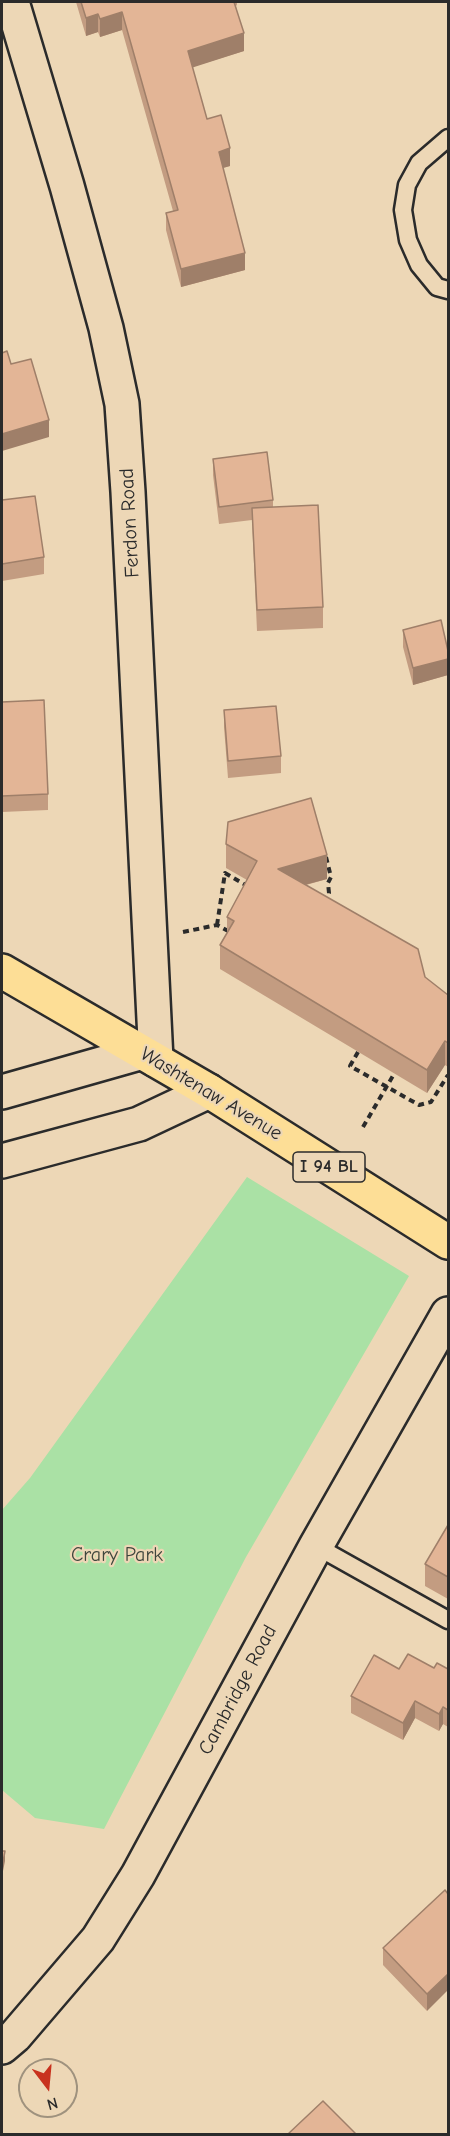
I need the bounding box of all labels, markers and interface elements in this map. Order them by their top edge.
street label: Ferdon Road [115,468,145,578]
street label: Washtenaw Avenue [136,1042,286,1146]
road number: I 94 BL [293,1152,365,1182]
park label: Crary Park [71,1543,163,1567]
street label: Cambridge Road [194,1621,282,1759]
north arrow [18,2058,78,2118]
text: N [45,2093,60,2113]

